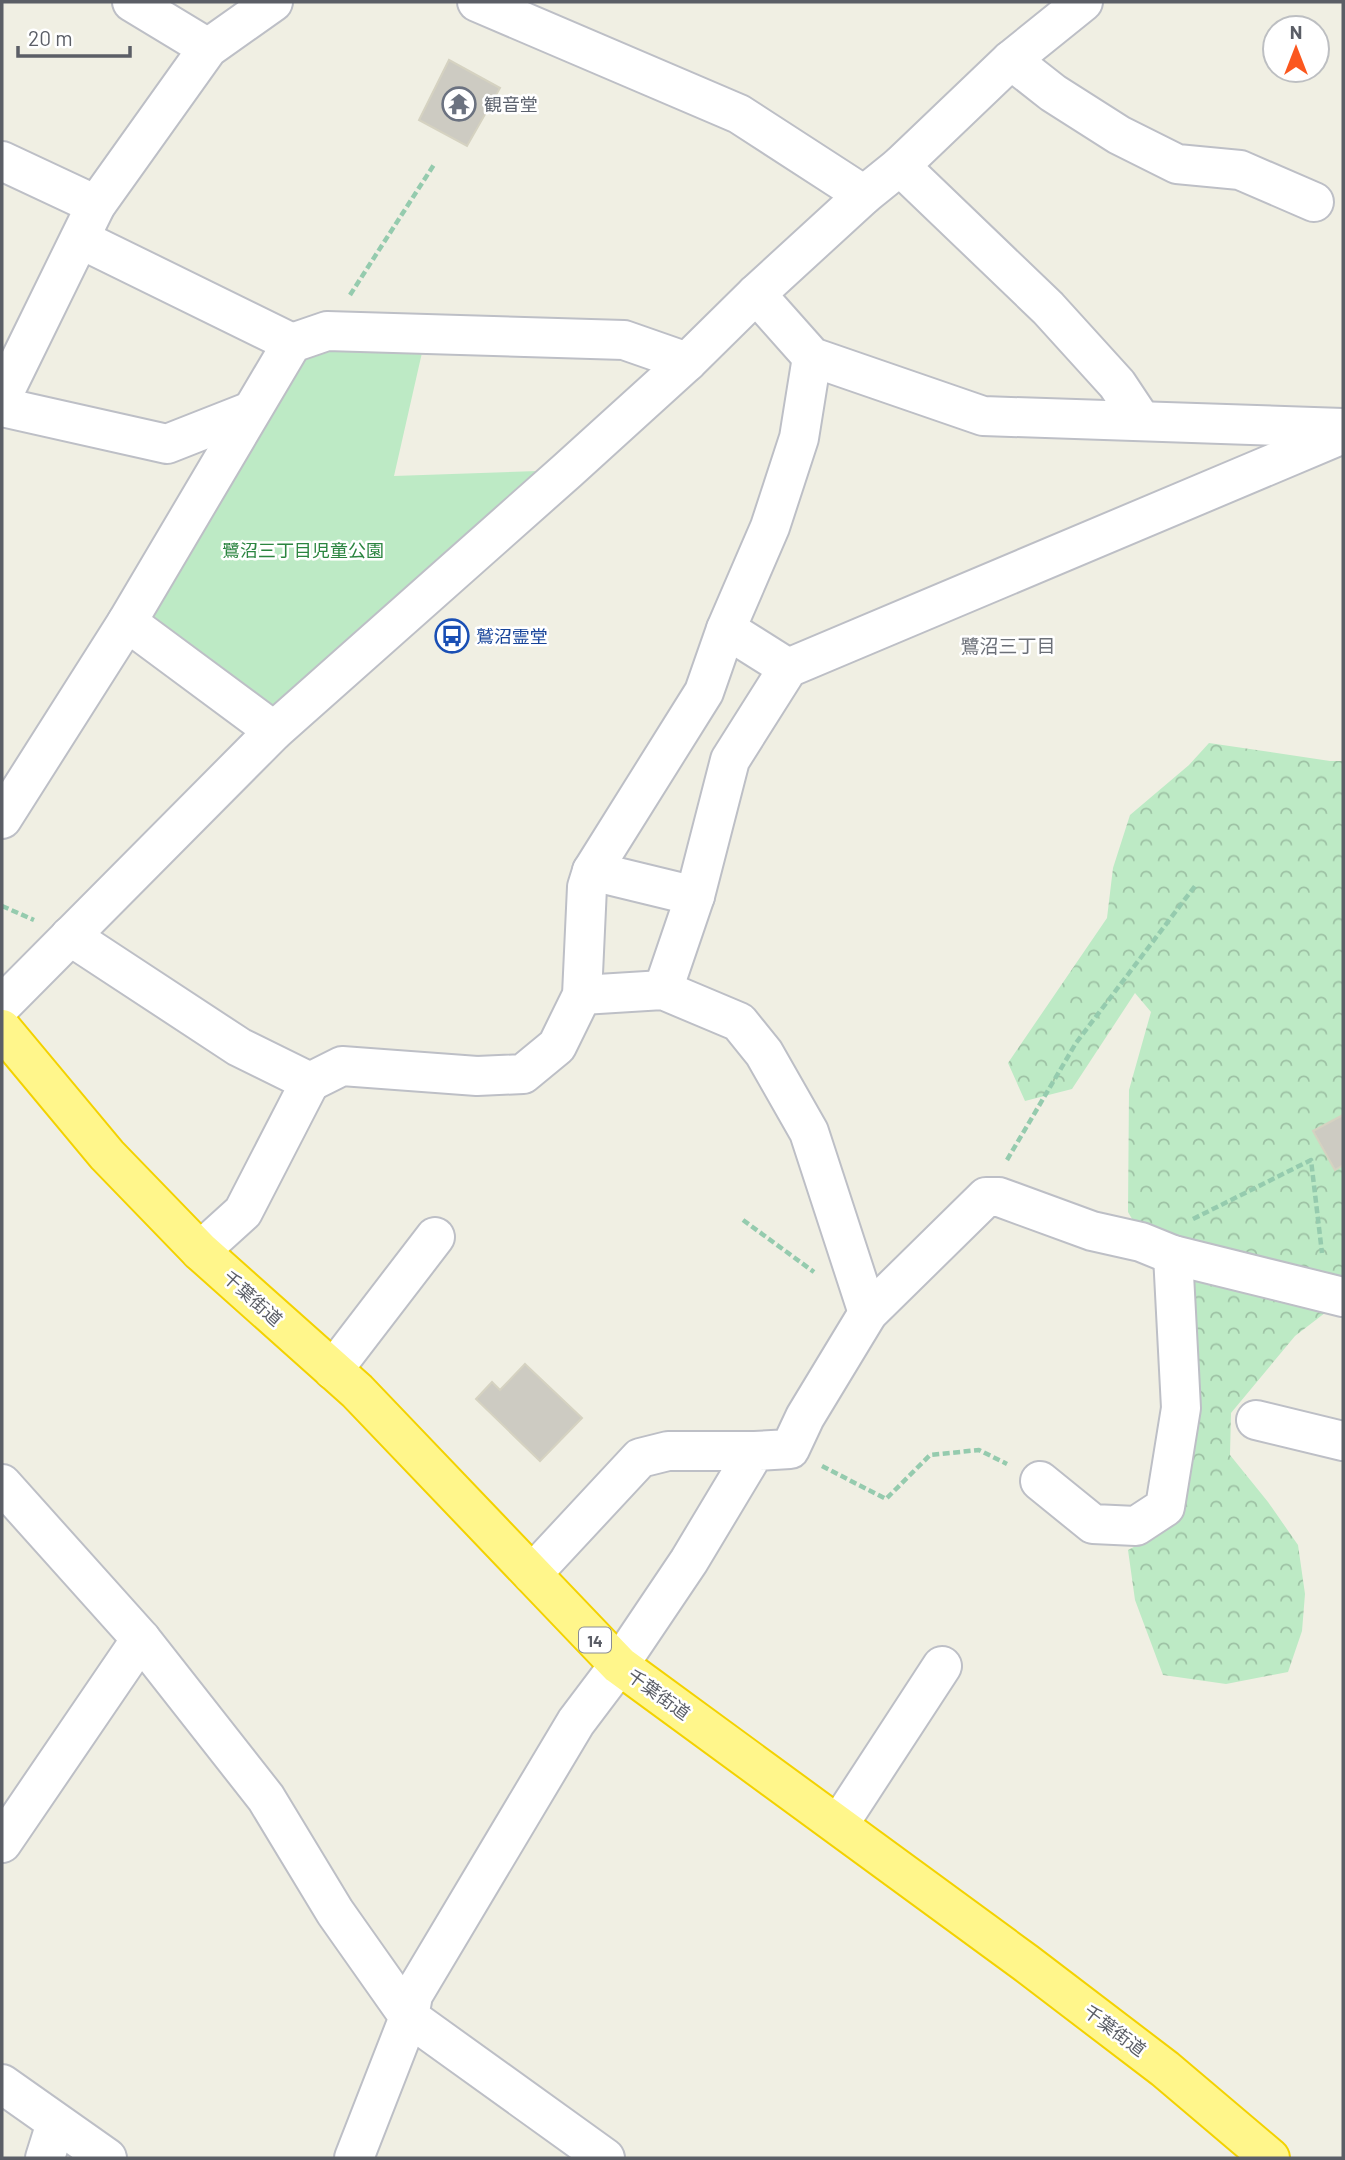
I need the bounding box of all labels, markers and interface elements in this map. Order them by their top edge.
scale bar [18,14,130,58]
north arrow [1261,14,1331,84]
text: N [1290,20,1302,43]
text: 20 m [28,25,73,50]
temple icon: 観音堂 [440,85,478,123]
place label: 観音堂 [484,93,538,115]
park label: 鷺沼三丁目児童公園 [222,539,384,561]
bus stop icon: 鷲沼霊堂 [433,617,471,655]
place label: 鷲沼霊堂 [476,625,548,647]
district label: 鷺沼三丁目 [960,634,1056,657]
street label: 千葉街道 [219,1266,287,1330]
road number: 14 [579,1628,611,1652]
street label: 千葉街道 [623,1664,695,1724]
street label: 千葉街道 [1080,2000,1150,2060]

